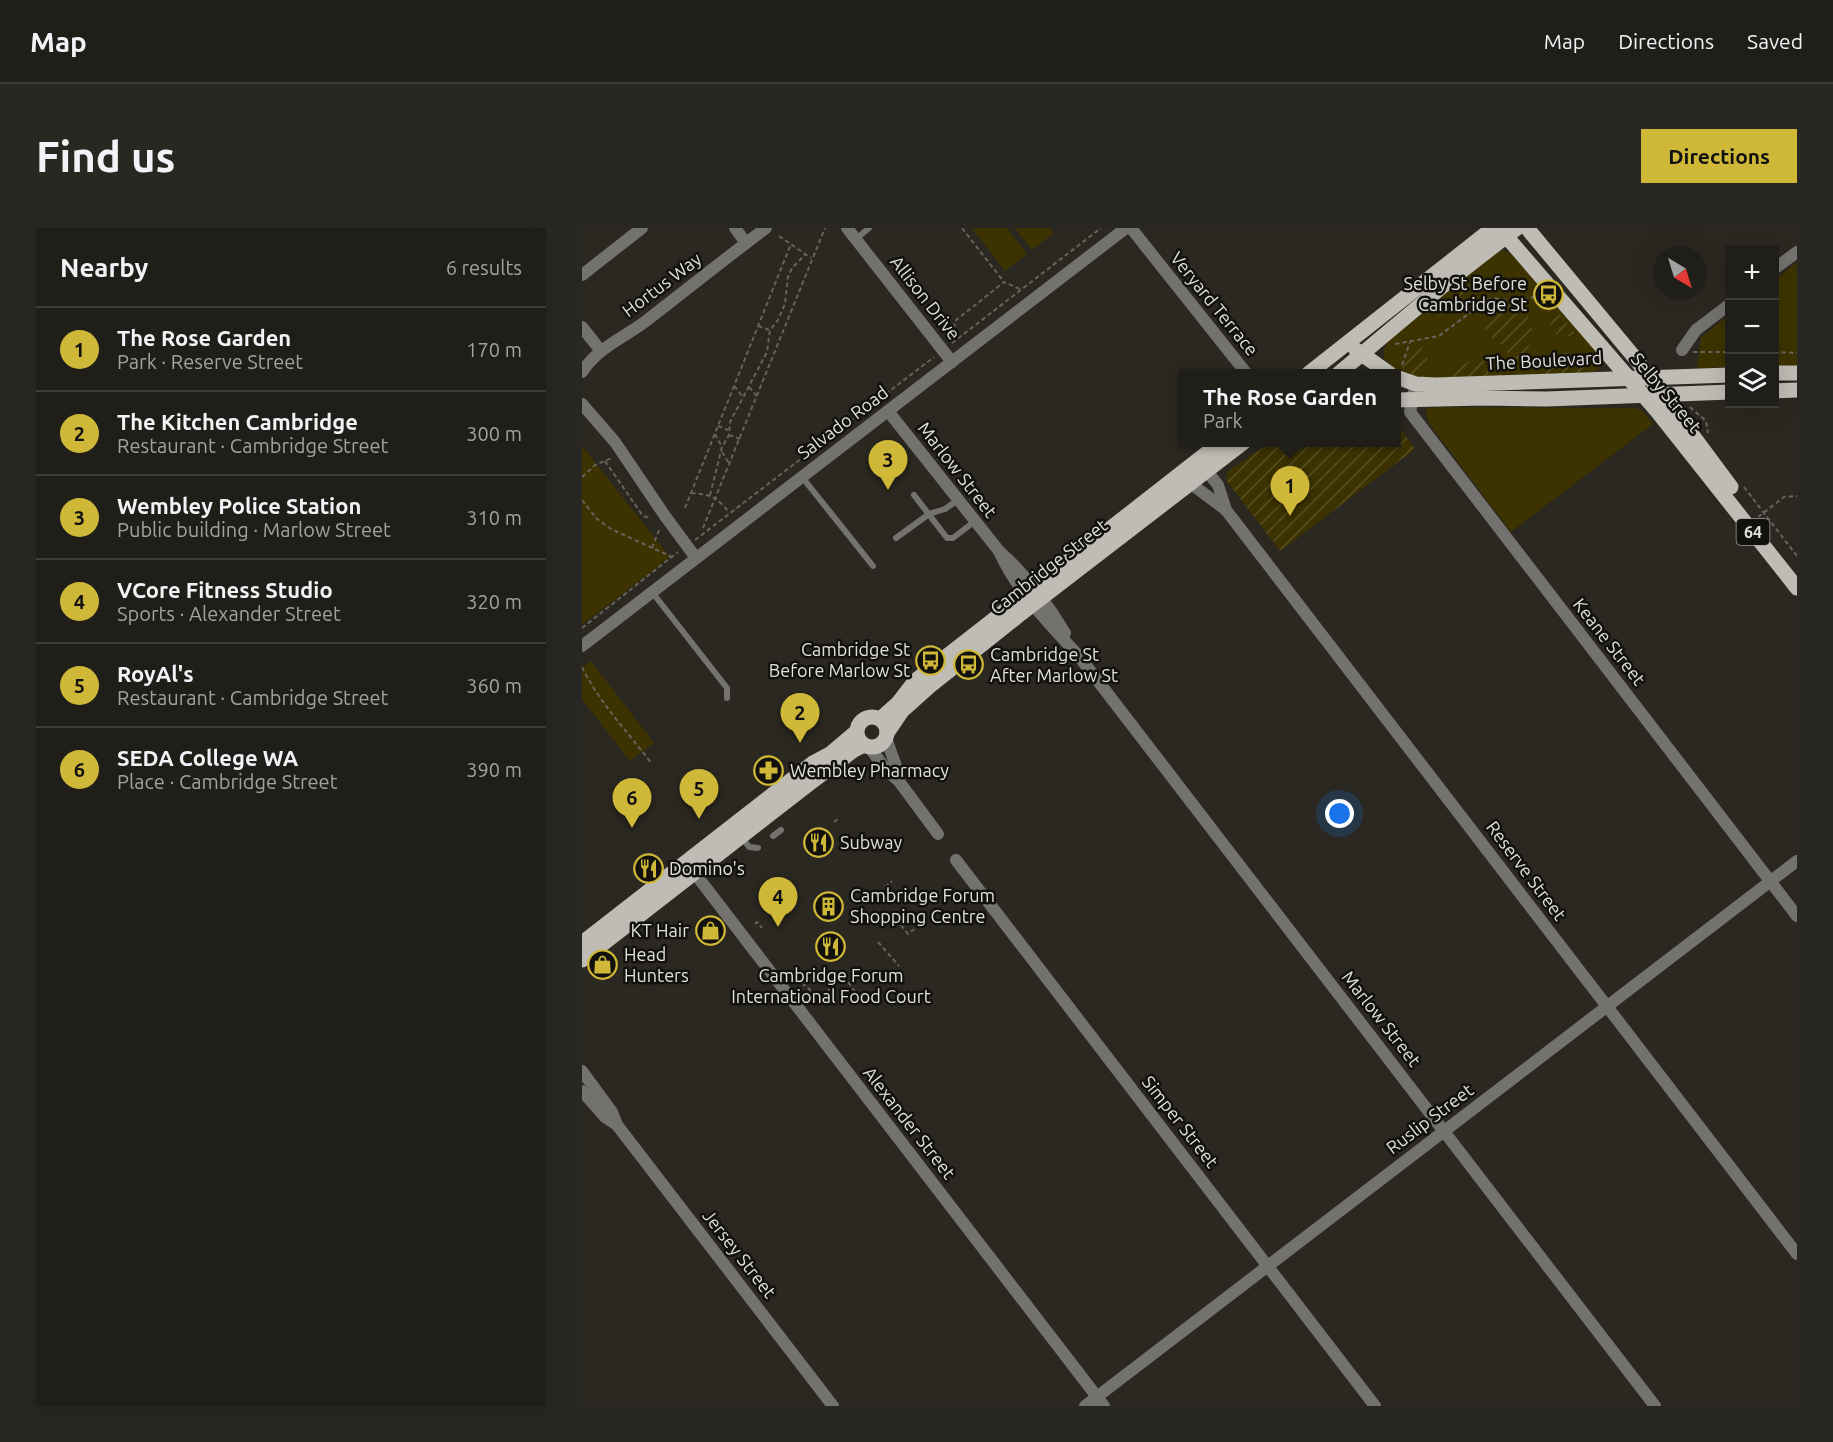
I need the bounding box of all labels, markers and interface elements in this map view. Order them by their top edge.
text: Map [30,26,87,57]
text: Map [1544,29,1585,53]
text: Directions [1618,29,1714,53]
text: Saved [1747,29,1803,53]
button: Directions [1641,129,1797,183]
text: Find us [36,133,175,180]
north arrow [1653,246,1707,300]
map controls [1725,246,1779,408]
button: + [1725,246,1779,300]
street label: Hortus Way [618,248,705,320]
street label: Veryard Terrace [1167,248,1263,359]
street label: Allison Drive [887,252,965,343]
text: Nearby [60,253,148,282]
text: 6 results [446,256,522,279]
place label: Selby St Before Cambridge St [1404,273,1527,314]
bus stop icon: Selby St Before Cambridge St [1532,278,1564,310]
button: − [1725,300,1779,354]
text: The Rose Garden [117,325,291,350]
text: 1 [74,338,85,361]
text: 170 m [466,338,522,361]
street label: The Boulevard [1485,347,1603,373]
street label: Selby Street [1628,349,1706,436]
text: Park · Reserve Street [117,350,303,373]
button: layers [1725,354,1779,408]
popup [1179,369,1401,447]
street label: Salvado Road [793,382,892,463]
text: The Rose Garden [1203,384,1377,409]
text: The Kitchen Cambridge [117,409,358,434]
text: Park [1203,409,1243,432]
street label: Marlow Street [914,418,1001,521]
text: 2 [74,422,85,445]
text: 300 m [466,422,522,445]
text: Restaurant · Cambridge Street [117,434,388,457]
pin: 3 [868,440,908,490]
pin: 1 [1270,466,1310,516]
text: Wembley Police Station [117,493,361,518]
text: 3 [74,506,85,529]
text: 310 m [466,506,522,529]
street label: Cambridge Street [986,514,1111,618]
text: Public building · Marlow Street [117,518,391,541]
road number: 64 [1736,519,1770,545]
text: VCore Fitness Studio [117,577,333,602]
text: 4 [74,590,85,613]
text: 320 m [466,590,522,613]
street label: Keane Street [1570,594,1650,689]
text: Sports · Alexander Street [117,602,341,625]
place label: Cambridge St Before Marlow St [769,639,910,680]
bus stop icon: Cambridge St Before Marlow St [915,644,947,676]
place label: Cambridge St After Marlow St [990,644,1118,685]
bus stop icon: Cambridge St After Marlow St [953,649,985,681]
text: RoyAl's [117,661,194,686]
text: 5 [74,674,85,697]
text: 360 m [466,674,522,697]
text: Restaurant · Cambridge Street [117,686,388,709]
pin: 2 [780,694,820,743]
text: SEDA College WA [117,745,298,770]
pharmacy icon: Wembley Pharmacy [753,755,785,787]
text: 6 [74,758,85,781]
text: 390 m [466,758,522,781]
place label: Wembley Pharmacy [790,760,949,780]
text: Place · Cambridge Street [117,770,338,793]
pin: 5 [680,770,718,819]
pin: 6 [613,778,652,828]
your location [1325,799,1354,828]
street label: Reserve Street [1483,817,1571,924]
restaurant icon: Subway [803,827,835,859]
place label: Subway [840,832,902,852]
restaurant icon: Domino's [632,853,664,885]
place label: Domino's [669,858,745,878]
pin: 4 [758,878,798,927]
place label: Cambridge Forum Shopping Centre [850,885,995,926]
building icon: Cambridge Forum Shopping Centre [813,890,845,922]
shop icon: KT Hair [694,915,726,947]
place label: KT Hair [631,920,689,940]
restaurant icon: Cambridge Forum International Food Court [815,931,847,963]
place label: Head Hunters [624,944,689,985]
shop icon: Head Hunters [587,949,619,981]
place label: Cambridge Forum International Food Court [731,965,931,1006]
street label: Marlow Street [1338,967,1425,1070]
street label: Alexander Street [860,1062,960,1182]
street label: Simper Street [1139,1071,1223,1171]
street label: Ruslip Street [1382,1079,1477,1157]
street label: Jersey Street [699,1205,780,1301]

